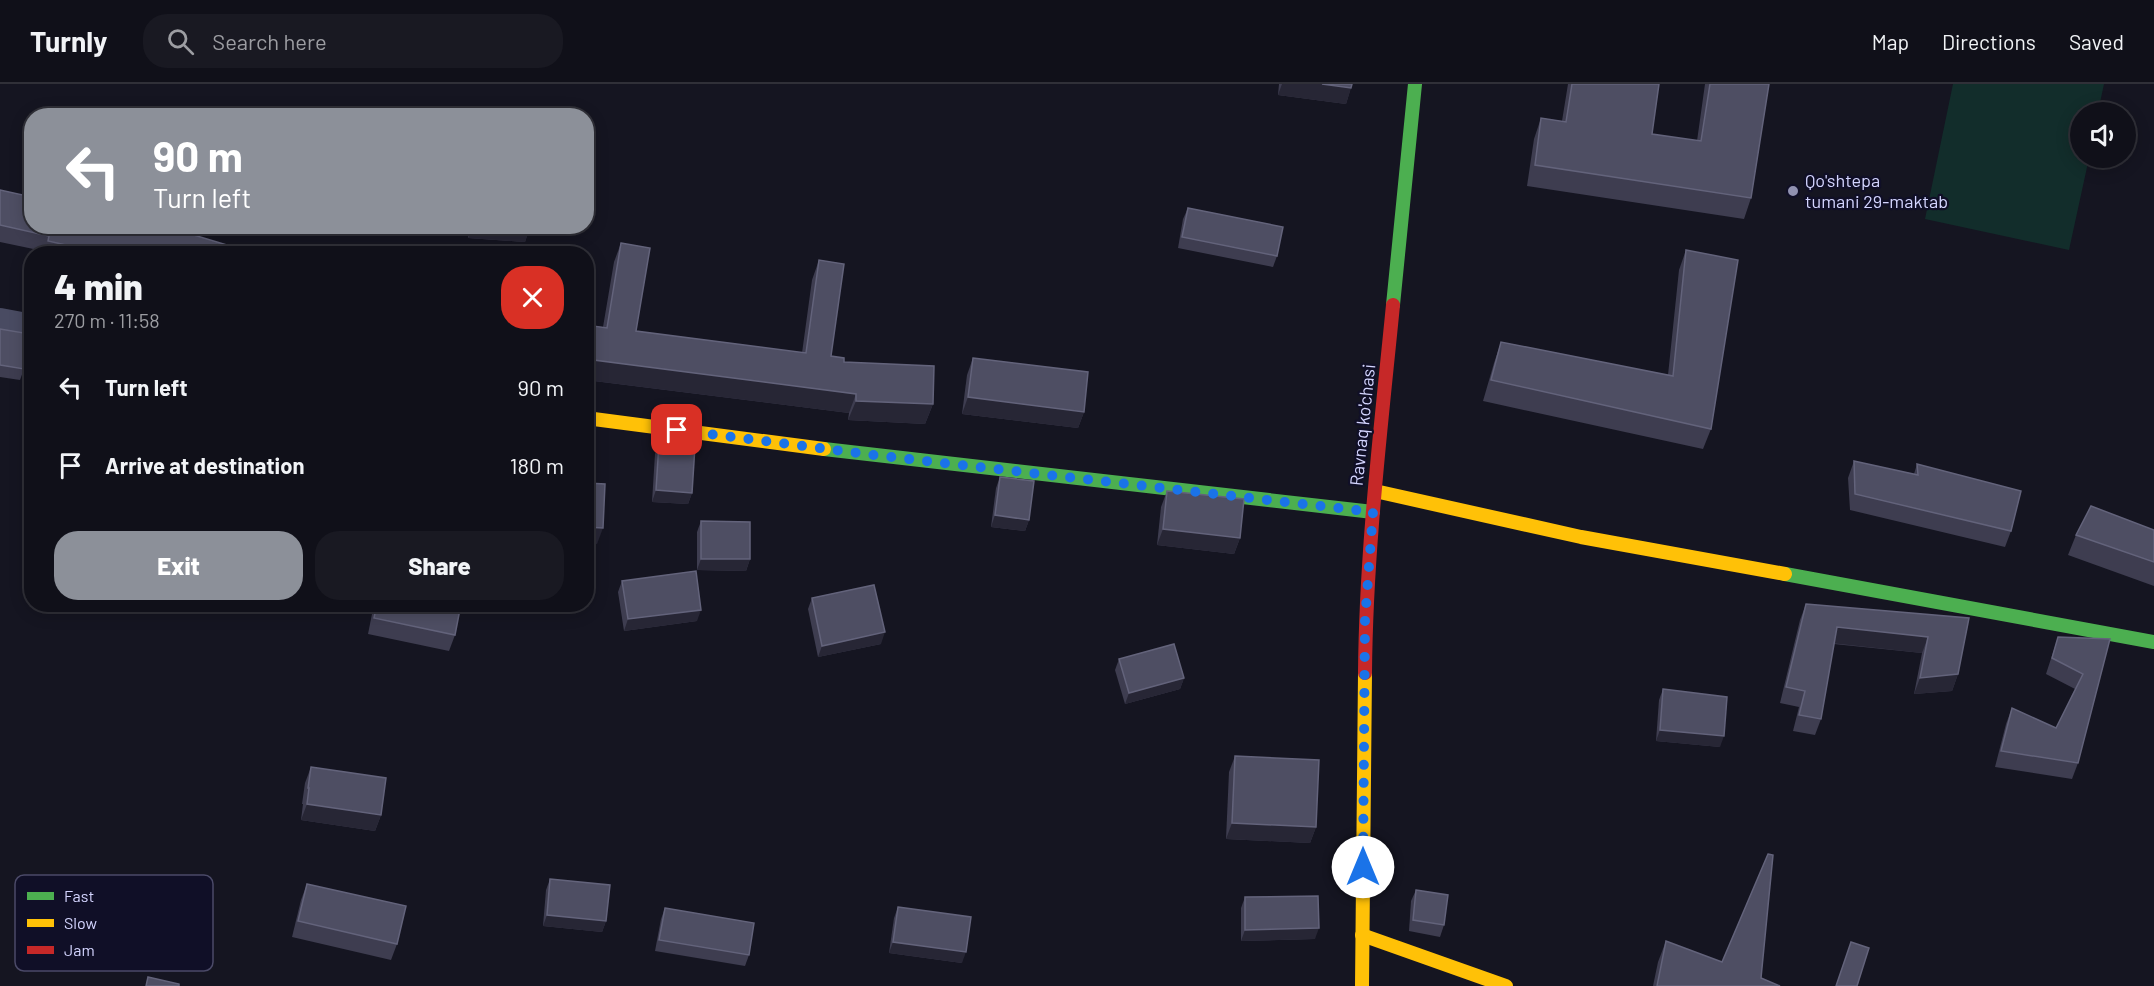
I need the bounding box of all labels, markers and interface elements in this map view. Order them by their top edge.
search box [143,14,563,68]
text: Turnly [30,24,107,58]
icon: search [164,25,197,58]
text: Search here [212,28,327,54]
text: Map [1872,29,1909,54]
text: Directions [1942,29,2036,54]
text: Saved [2069,29,2124,54]
map controls [2070,102,2136,168]
button: sound [2070,102,2136,168]
text: 90 m [153,130,243,180]
icon: left [54,132,132,210]
place label: Qo'shtepa tumani 29-maktab [1805,169,1948,212]
text: Turn left [153,181,251,213]
marker: Qo'shtepa tumani 29-maktab [1786,184,1800,198]
text: 4 min [54,264,143,307]
button: close [501,266,564,329]
text: 270 m · 11:58 [54,308,160,332]
street label: Ravnaq ko'chasi [1345,363,1379,487]
icon: left [54,371,87,404]
text: Turn left [105,374,188,400]
text: 90 m [518,374,564,400]
pin [651,404,702,455]
icon: arrive [660,413,693,446]
icon: arrive [54,449,87,482]
text: Arrive at destination [105,452,304,478]
text: 180 m [510,452,564,478]
button: Exit [54,531,303,600]
button: Share [315,531,564,600]
position arrow [1331,835,1395,899]
legend [15,875,213,971]
text: Fast [64,886,94,905]
text: Slow [64,913,97,932]
text: Jam [64,940,95,959]

